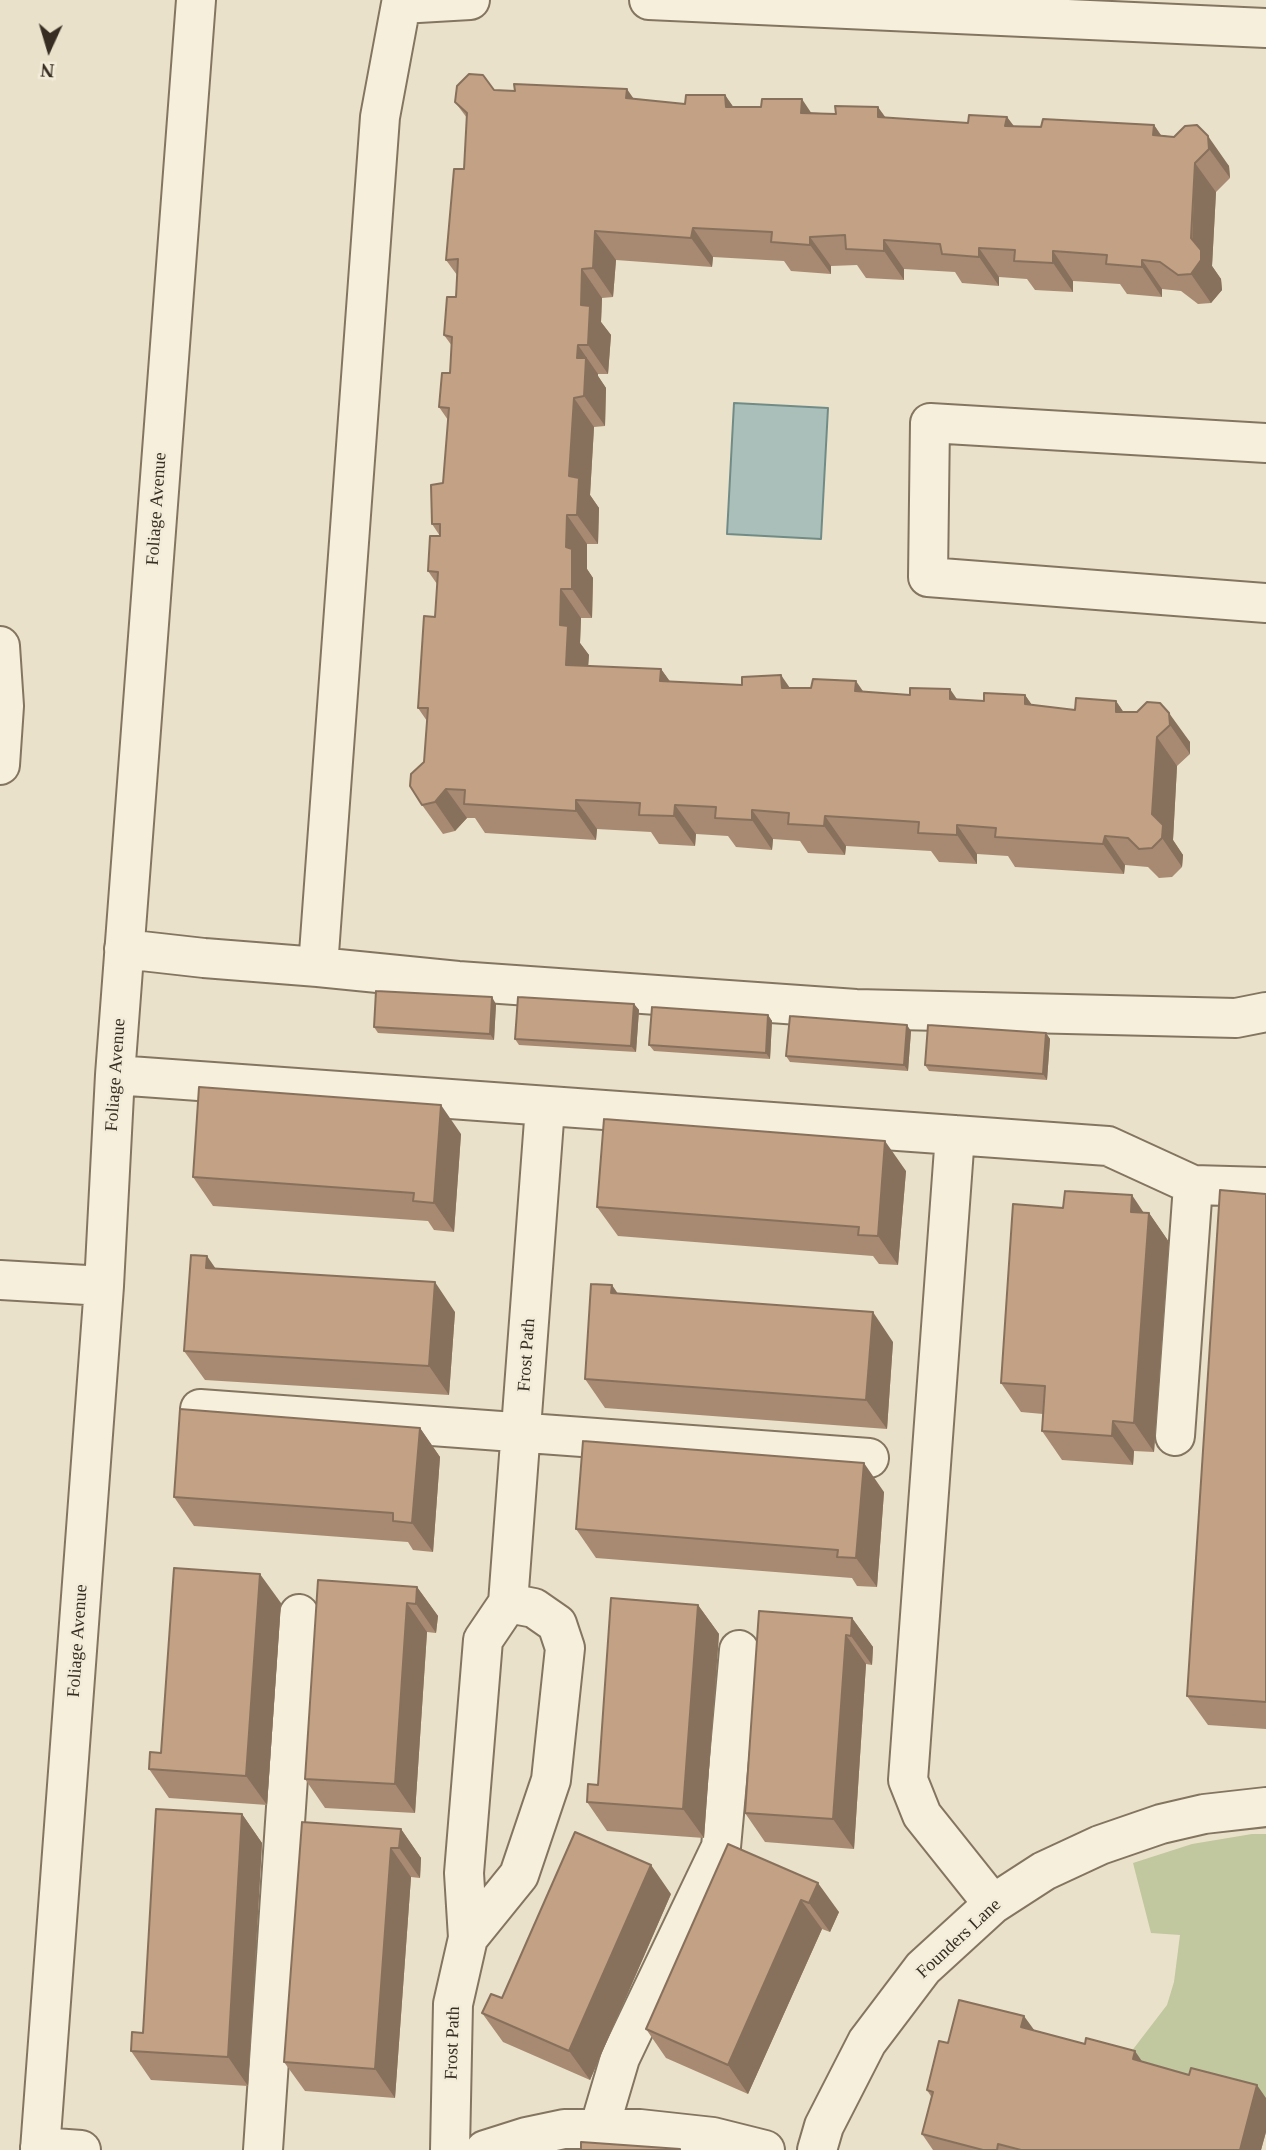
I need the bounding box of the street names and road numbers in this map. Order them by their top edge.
street label: Foliage Avenue [142,452,172,566]
street label: Foliage Avenue [101,1018,131,1132]
street label: Frost Path [514,1318,540,1392]
street label: Foliage Avenue [63,1584,93,1698]
street label: Founders Lane [912,1894,1006,1984]
street label: Frost Path [441,2006,465,2080]

